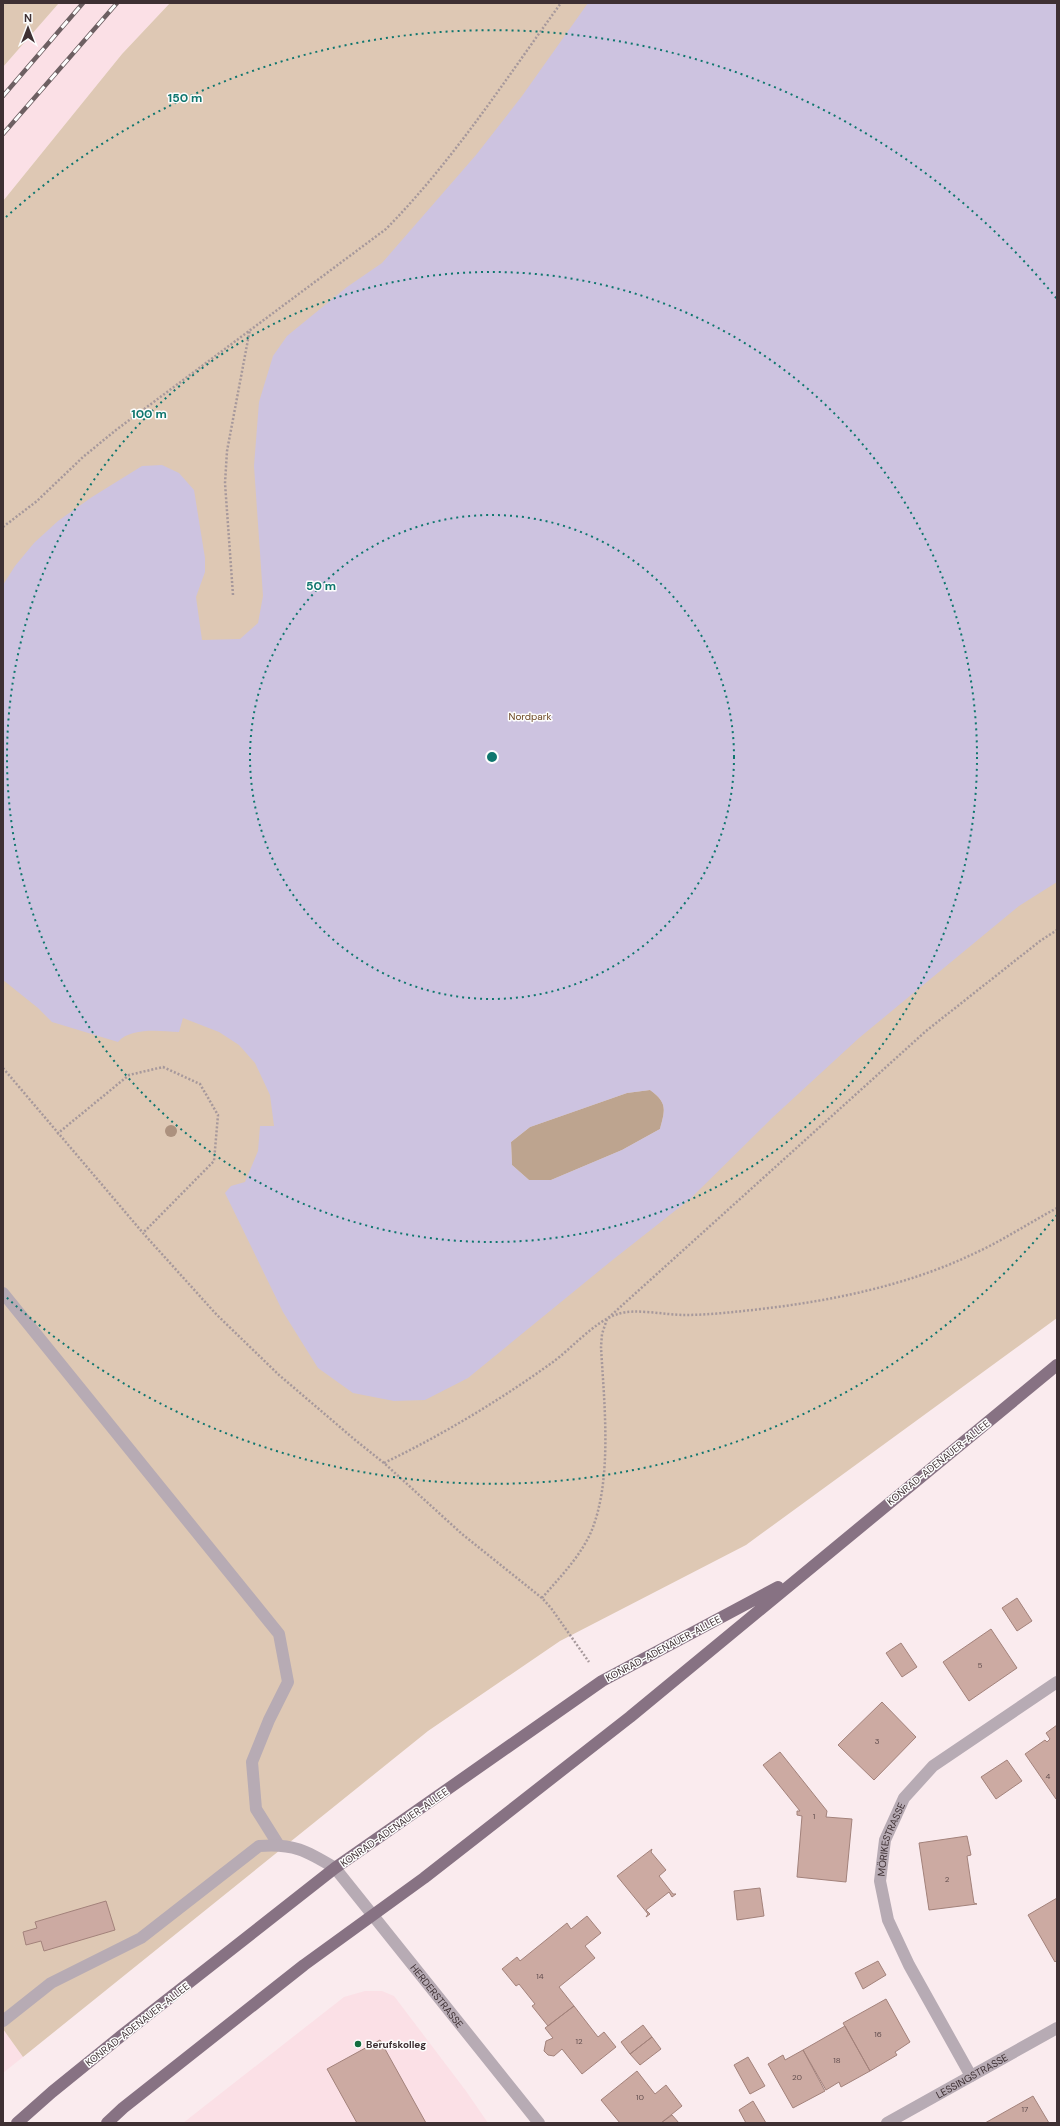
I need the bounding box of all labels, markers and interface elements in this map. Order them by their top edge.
north arrow [8,8,48,48]
text: N [24,11,32,25]
text: 150 m [168,90,202,106]
text: 100 m [131,406,167,422]
text: 50 m [306,578,336,594]
park label: Nordpark [508,710,552,723]
centre of rings [485,750,499,764]
street label: KONRAD-ADENAUER-ALLEE [884,1417,993,1508]
street label: KONRAD-ADENAUER-ALLEE [603,1612,723,1684]
house number: 5 [978,1660,983,1670]
house number: 3 [875,1736,880,1746]
house number: 4 [1046,1771,1051,1781]
street label: KONRAD-ADENAUER-ALLEE [338,1785,451,1870]
street label: MÖRIKESTRASSE [875,1800,908,1877]
house number: 1 [813,1811,815,1821]
house number: 2 [945,1874,950,1884]
street label: HERDERSTRASSE [407,1961,466,2031]
house number: 14 [536,1971,544,1981]
street label: KONRAD-ADENAUER-ALLEE [83,1979,192,2069]
house number: 16 [874,2029,882,2039]
house number: 12 [575,2036,583,2046]
place label: Berufskolleg [366,2038,426,2051]
marker: Berufskolleg [353,2039,363,2049]
street label: LESSINGSTRASSE [934,2051,1011,2101]
house number: 18 [833,2055,841,2065]
house number: 20 [792,2072,803,2082]
house number: 10 [636,2092,645,2102]
house number: 17 [1022,2104,1028,2114]

